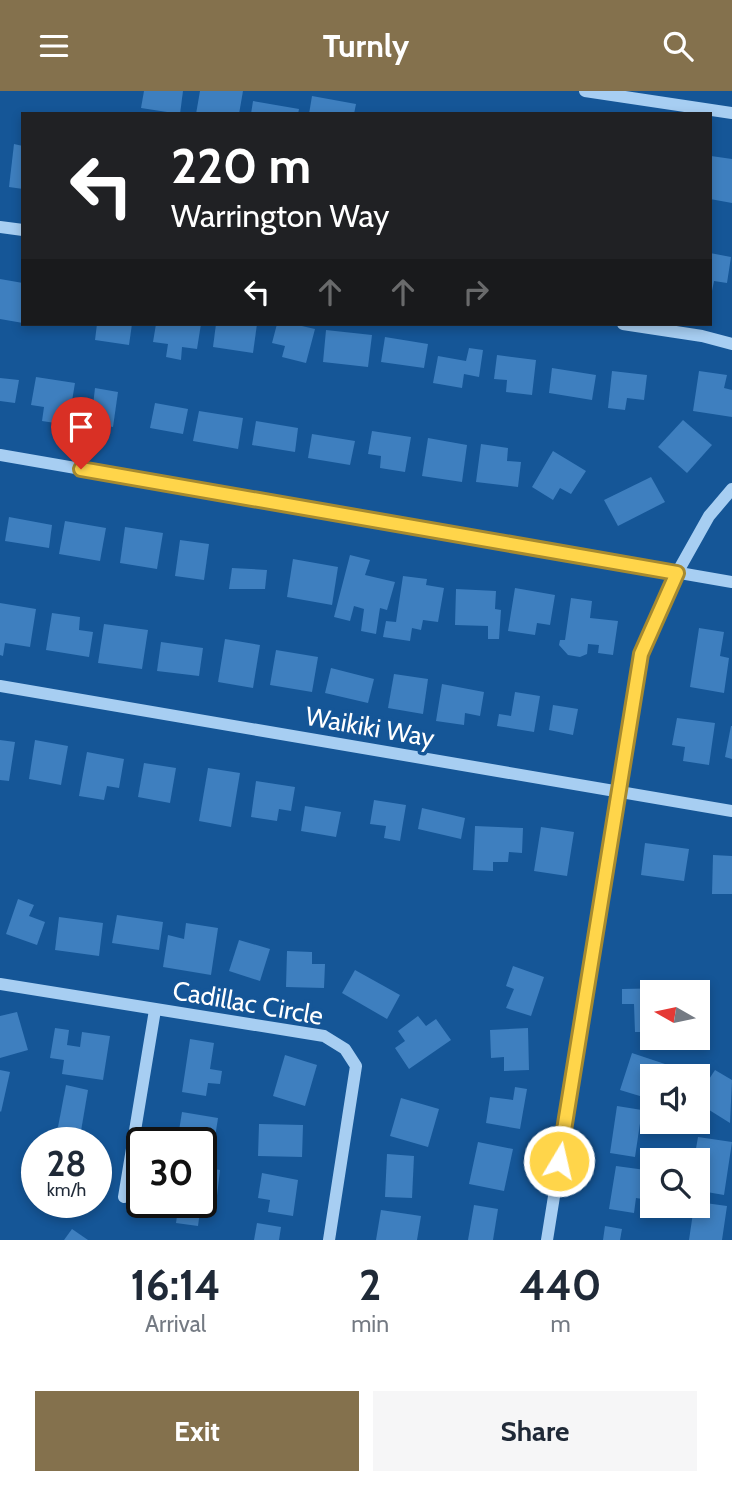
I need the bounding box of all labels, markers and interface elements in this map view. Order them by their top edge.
text: Turnly [323,26,409,65]
icon: menu [35,27,73,65]
icon: search [659,27,697,65]
text: 220 m [171,136,311,195]
icon: left [56,140,147,231]
text: Warrington Way [171,196,389,235]
icon: left [238,273,276,311]
icon: ahead [311,273,349,311]
icon: ahead [384,273,422,311]
icon: right [457,273,495,311]
pin [51,397,111,469]
icon: arrive [62,408,100,446]
street label: Waikiki Way [303,700,437,754]
street label: Cadillac Circle [170,974,326,1032]
north arrow [640,980,710,1050]
map controls [640,980,710,1218]
button: sound [640,1064,710,1134]
position arrow [522,1124,596,1198]
speed limit sign: 30 [126,1127,217,1218]
text: 28 [47,1142,86,1185]
button: search [640,1148,710,1218]
text: km/h [47,1179,86,1201]
text: 16:14 [131,1259,221,1311]
text: 2 [359,1259,381,1311]
text: 440 [520,1259,601,1311]
text: Arrival [145,1310,206,1338]
text: min [351,1310,389,1338]
text: m [550,1310,571,1338]
button: Exit [35,1391,359,1471]
button: Share [373,1391,697,1471]

